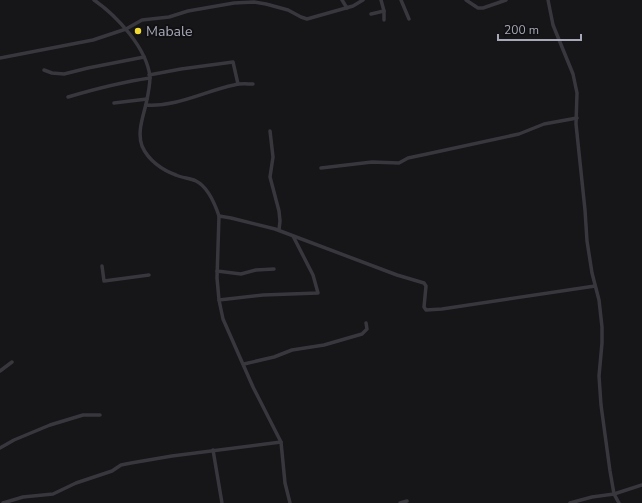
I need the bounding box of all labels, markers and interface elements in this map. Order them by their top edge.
scale bar [498,16,581,42]
place label: Mabale [146,22,193,41]
text: 200 m [504,22,539,38]
marker: Mabale [133,26,143,36]

